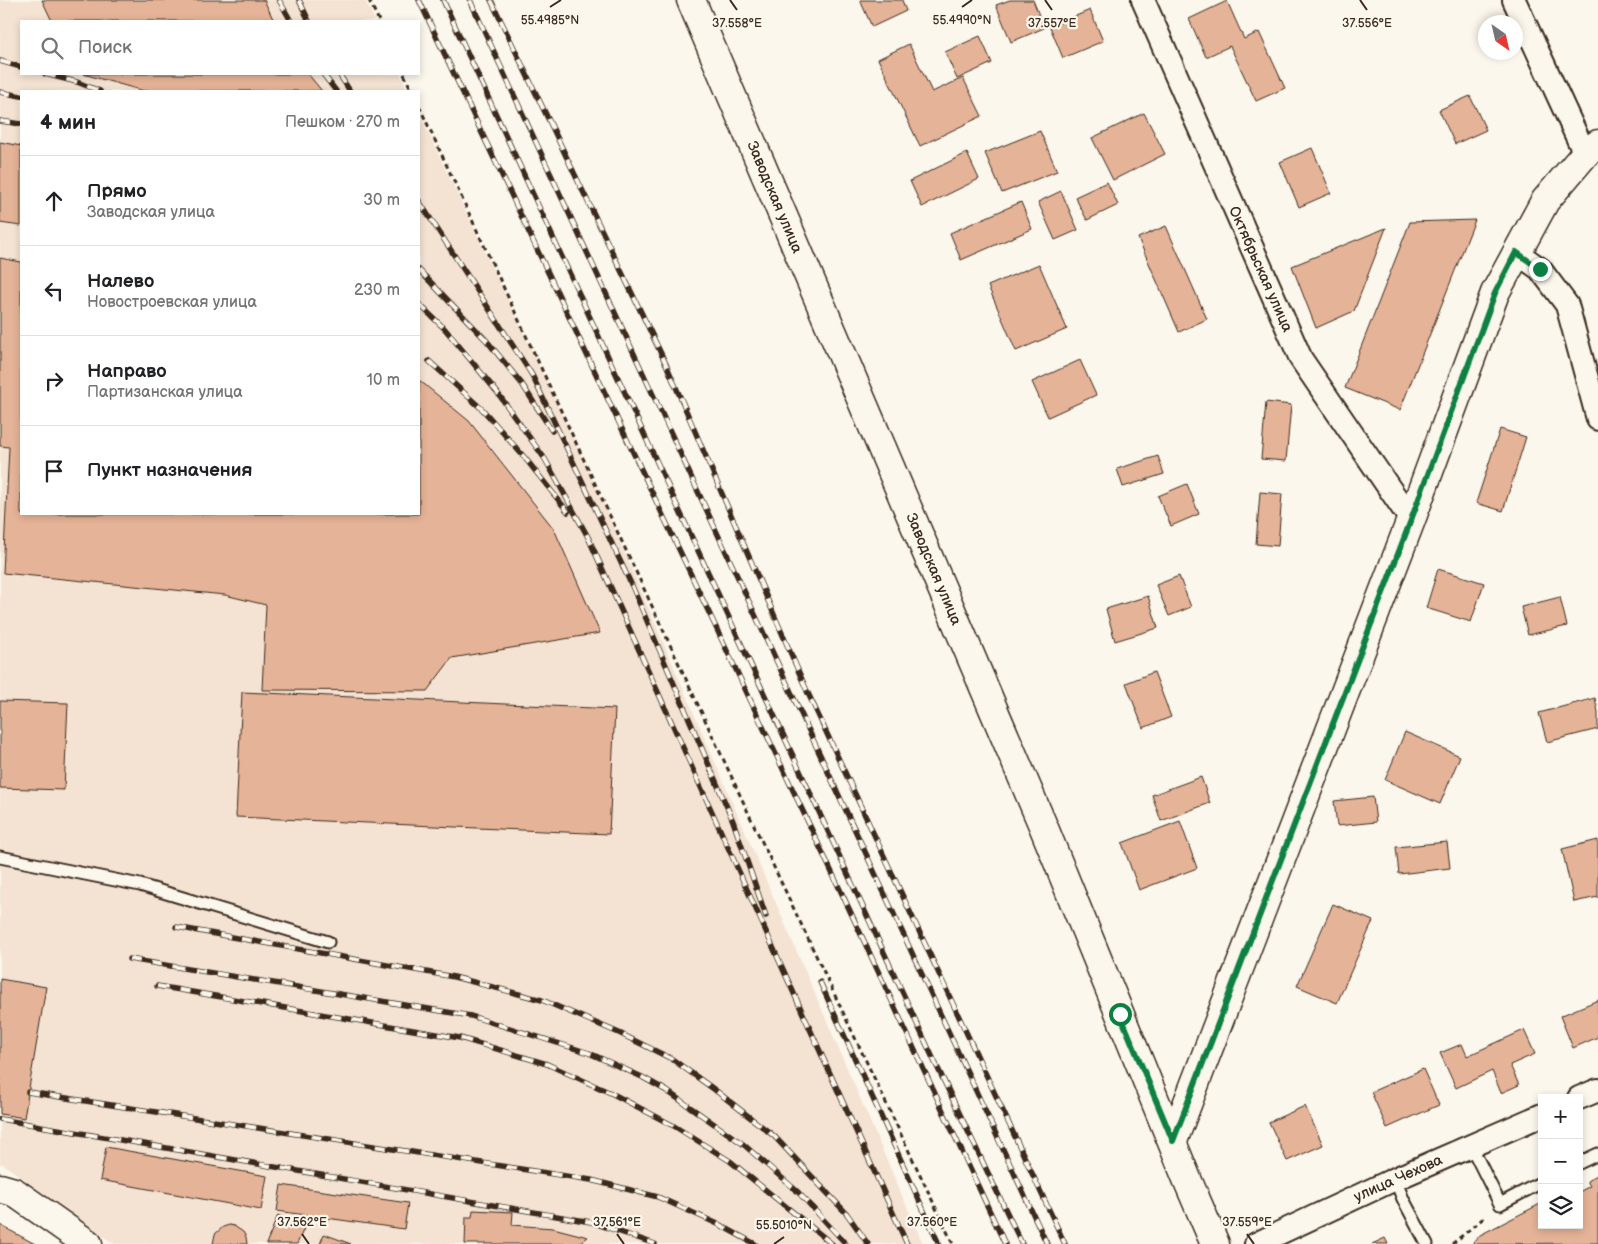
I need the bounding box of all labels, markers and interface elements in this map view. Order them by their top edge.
text: 55.4985°N [521,13,579,28]
text: 55.4990°N [933,13,991,28]
north arrow [1478,15,1523,60]
text: 37.558°E [712,16,762,31]
text: 37.557°E [1028,16,1076,31]
text: 37.556°E [1342,16,1392,31]
search box [20,20,420,75]
icon: search [38,34,66,62]
text: Поиск [78,36,132,59]
text: 4 мин [40,110,96,135]
text: Пешком · 270 m [285,113,400,132]
street label: Заводская улица [742,138,807,256]
text: Прямо [87,180,147,203]
icon: ahead [40,187,68,215]
text: 30 m [363,191,400,210]
text: Заводская улица [87,203,215,222]
street label: Октябрьская улица [1224,203,1297,335]
route end [1529,258,1552,281]
text: Налево [87,270,154,293]
icon: left [40,277,68,305]
text: 230 m [354,281,400,300]
text: Новостроевская улица [87,293,257,312]
text: Направо [87,360,167,383]
icon: right [40,367,68,395]
text: 10 m [367,371,400,390]
text: Партизанская улица [87,383,243,402]
icon: arrive [40,457,68,485]
text: Пункт назначения [87,459,252,482]
street label: Заводская улица [901,510,966,628]
route start [1109,1003,1132,1026]
map controls [1538,1094,1583,1229]
button: + [1538,1094,1583,1139]
button: − [1538,1139,1583,1184]
street label: улица Чехова [1351,1150,1446,1206]
button: layers [1538,1184,1583,1229]
text: 37.562°E [277,1215,327,1230]
text: 37.561°E [593,1215,641,1230]
text: 37.560°E [907,1215,957,1230]
text: 37.559°E [1222,1215,1272,1230]
text: 55.5010°N [756,1218,812,1233]

